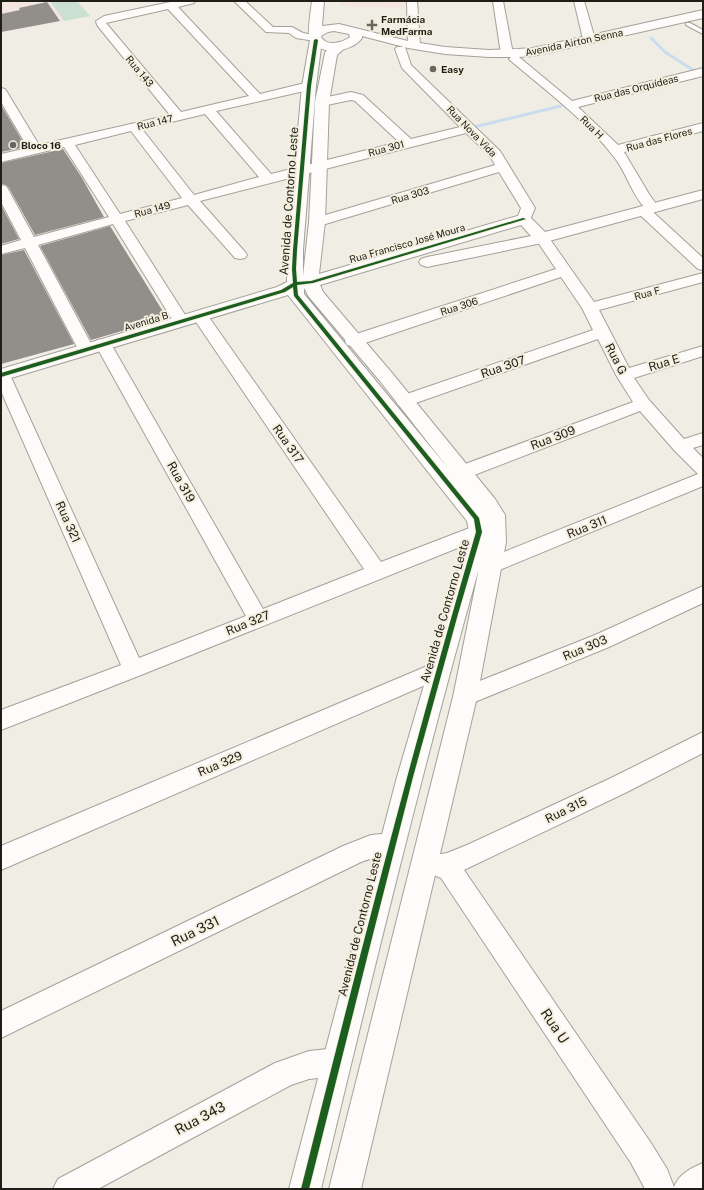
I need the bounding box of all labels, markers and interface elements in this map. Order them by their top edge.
place label: Farmácia MedFarma [381,13,433,37]
marker: Farmácia MedFarma [366,19,378,31]
street label: Avenida Airton Senna [524,26,624,58]
street label: Rua 143 [123,53,157,89]
place label: Easy [441,63,464,75]
marker: Easy [428,64,438,74]
street label: Rua das Orquídeas [592,72,680,104]
street label: Rua Nova Vida [444,103,500,159]
street label: Rua 147 [136,112,174,132]
street label: Rua H [578,113,606,141]
street label: Rua das Flores [625,124,693,154]
street label: Avenida de Contorno Leste [277,126,301,276]
street label: Rua 301 [367,137,405,159]
place label: Bloco 16 [21,139,61,151]
marker: Bloco 16 [8,140,18,150]
street label: Rua 303 [390,184,430,206]
street label: Rua 149 [133,198,171,220]
street label: Rua Francisco José Moura [348,221,466,265]
street label: Rua F [633,284,661,302]
street label: Rua 306 [439,294,479,318]
street label: Avenida B [122,308,170,333]
street label: Rua G [602,341,630,377]
street label: Rua E [647,352,681,374]
street label: Rua 307 [479,353,527,381]
street label: Rua 317 [270,422,306,466]
street label: Rua 309 [529,423,577,453]
street label: Rua 319 [164,459,198,505]
street label: Rua 321 [53,499,83,545]
street label: Rua 311 [565,513,609,541]
street label: Avenida de Contorno Leste [418,537,472,684]
street label: Rua 327 [224,608,272,638]
street label: Rua 303 [561,632,609,664]
street label: Rua 329 [196,748,244,780]
street label: Rua 315 [543,794,589,826]
street label: Avenida de Contorno Leste [335,850,385,998]
street label: Rua 331 [168,912,222,950]
street label: Rua U [538,1006,572,1046]
street label: Rua 343 [172,1098,228,1138]

